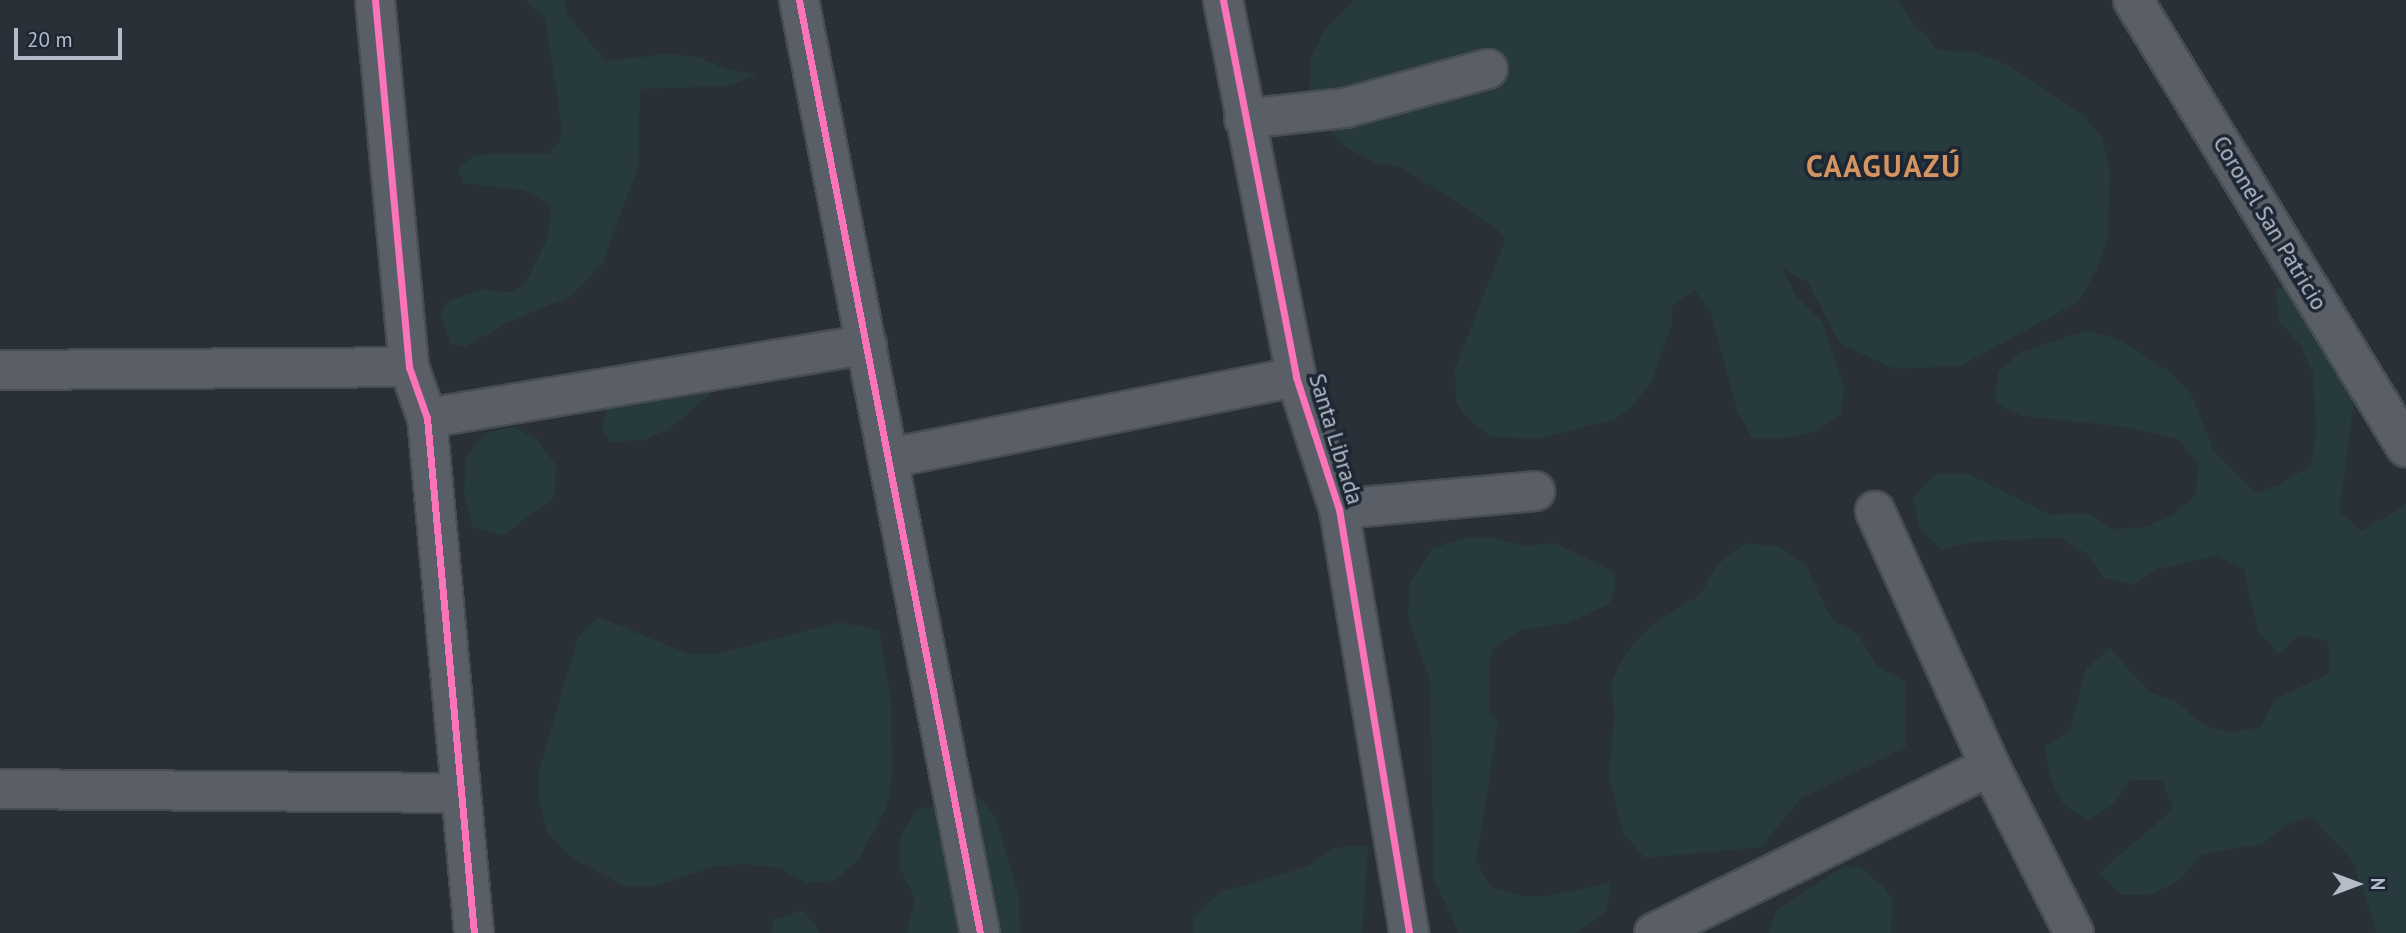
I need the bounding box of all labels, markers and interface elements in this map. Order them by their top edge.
scale bar [18,14,126,58]
text: 20 m [27,26,73,53]
street label: Coronel San Patricio [2207,131,2333,315]
district label: CAAGUAZÚ [1807,148,1961,184]
street label: Santa Librada [1303,370,1369,508]
north arrow [2322,849,2392,919]
text: N [2366,878,2390,890]

